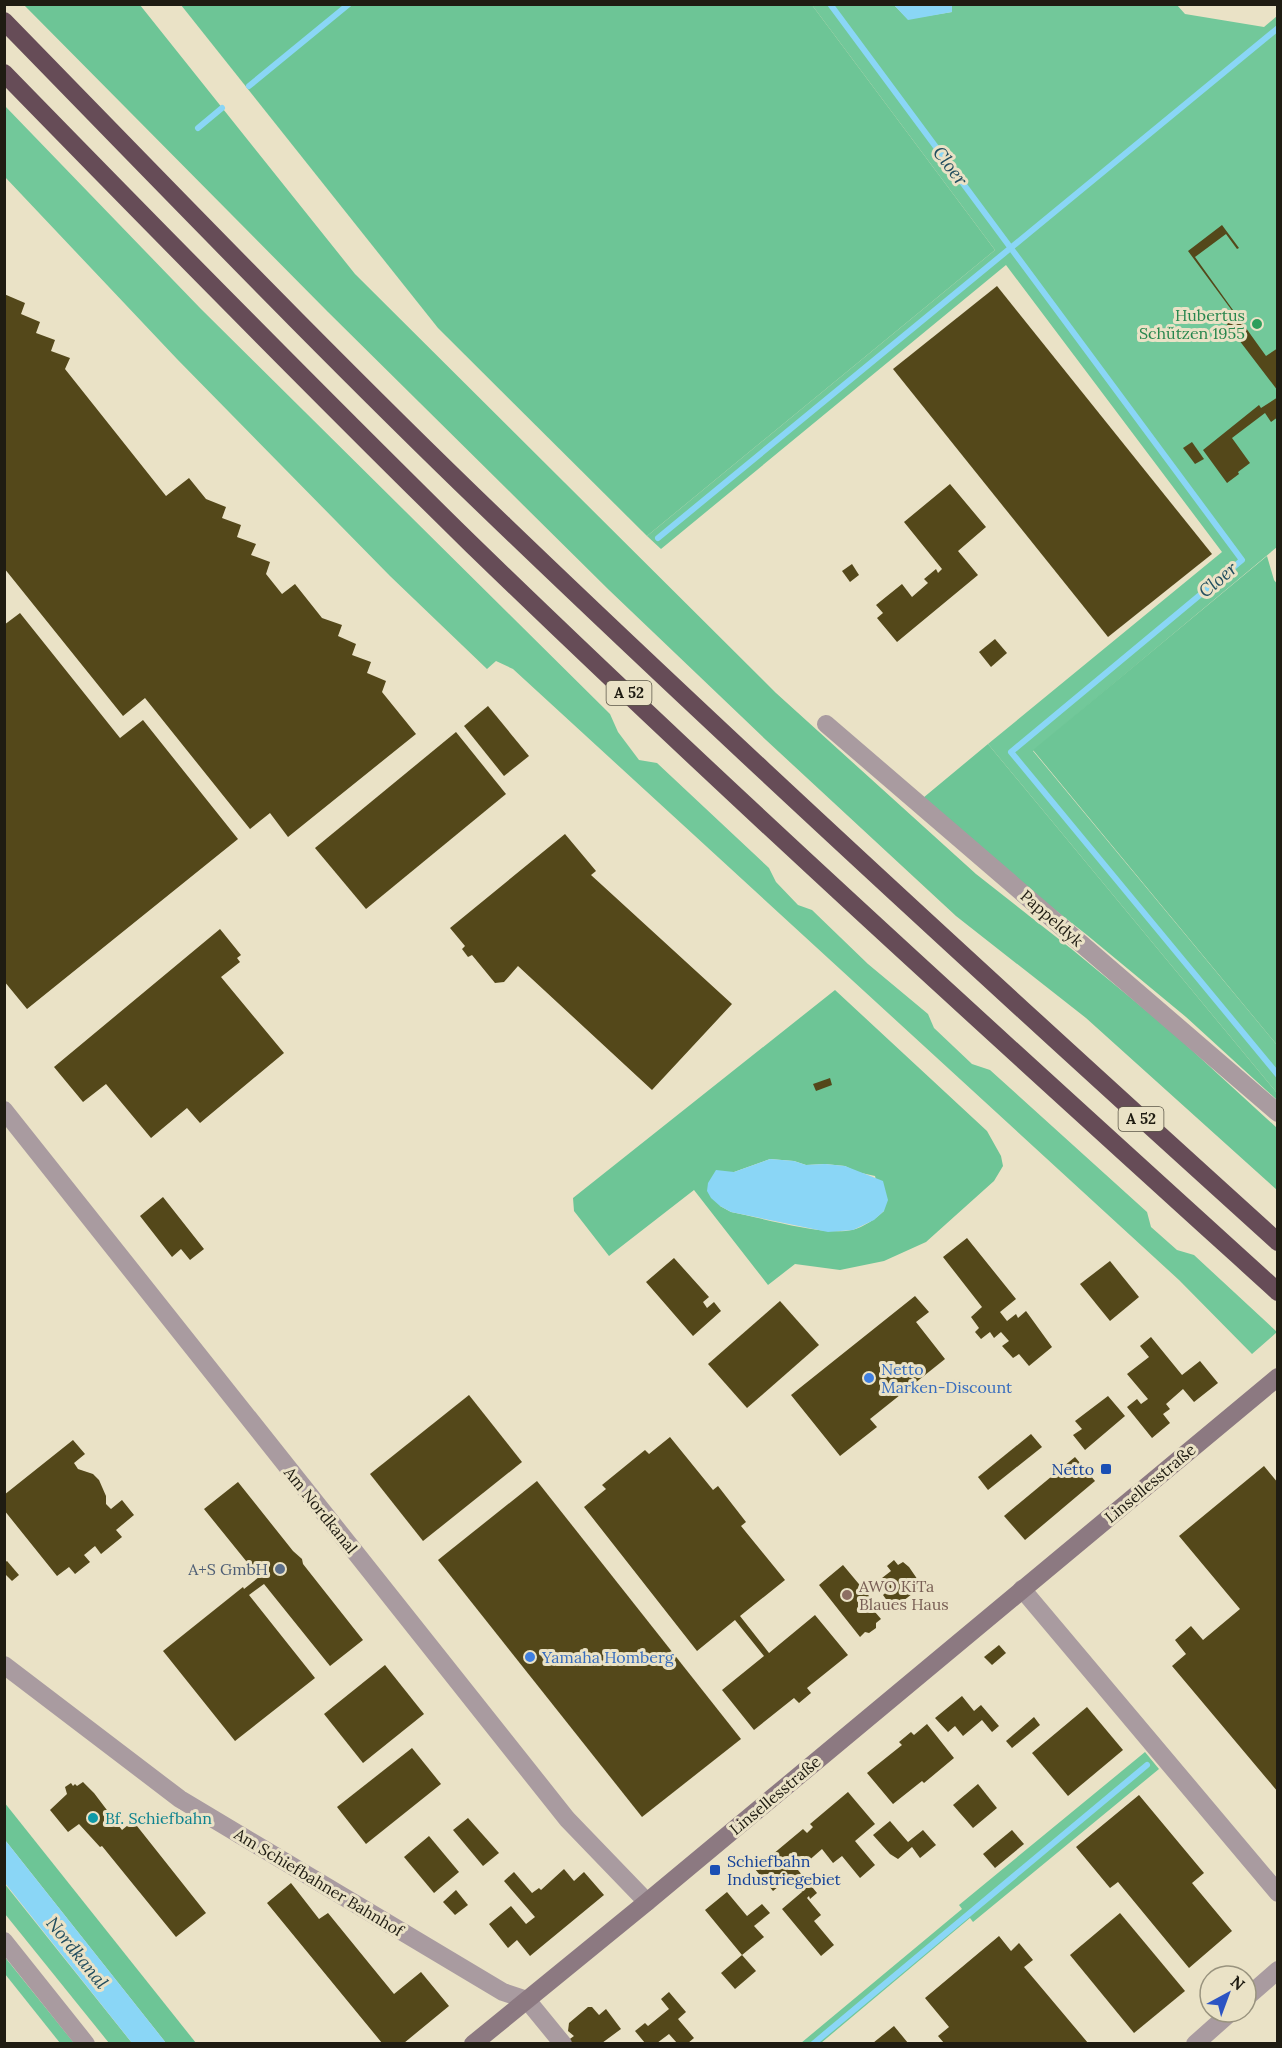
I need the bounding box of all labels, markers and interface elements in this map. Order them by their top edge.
water label: Cloer [928,141,973,191]
place label: Hubertus Schützen 1955 [1139,305,1245,343]
marker: Hubertus Schützen 1955 [1250,317,1264,331]
water label: Cloer [1194,556,1242,602]
road number: A 52 [606,681,652,705]
street label: Pappeldyk [1017,885,1088,951]
road number: A 52 [1118,1107,1164,1131]
place label: Netto Marken-Discount [881,1359,1013,1397]
marker: Netto Marken-Discount [862,1371,876,1385]
street label: Linsellesstraße [1100,1439,1200,1527]
place label: Netto [1052,1459,1094,1479]
street label: Am Nordkanal [279,1462,362,1557]
marker: Netto [1099,1462,1113,1476]
place label: A+S GmbH [187,1559,268,1579]
marker: A+S GmbH [273,1562,287,1576]
place label: AWO KiTa Blaues Haus [858,1576,949,1614]
marker: AWO KiTa Blaues Haus [840,1588,854,1602]
place label: Yamaha Homberg [541,1647,675,1667]
marker: Yamaha Homberg [523,1650,537,1664]
street label: Linsellesstraße [725,1751,825,1839]
place label: Bf. Schiefbahn [105,1808,212,1828]
marker: Bf. Schiefbahn [86,1811,100,1825]
street label: Am Schiefbahner Bahnhof [230,1823,409,1941]
place label: Schiefbahn Industriegebiet [727,1851,842,1889]
marker: Schiefbahn Industriegebiet [708,1863,722,1877]
water label: Nordkanal [41,1912,113,1993]
north arrow [1198,1964,1258,2024]
text: N [1227,1971,1249,1994]

